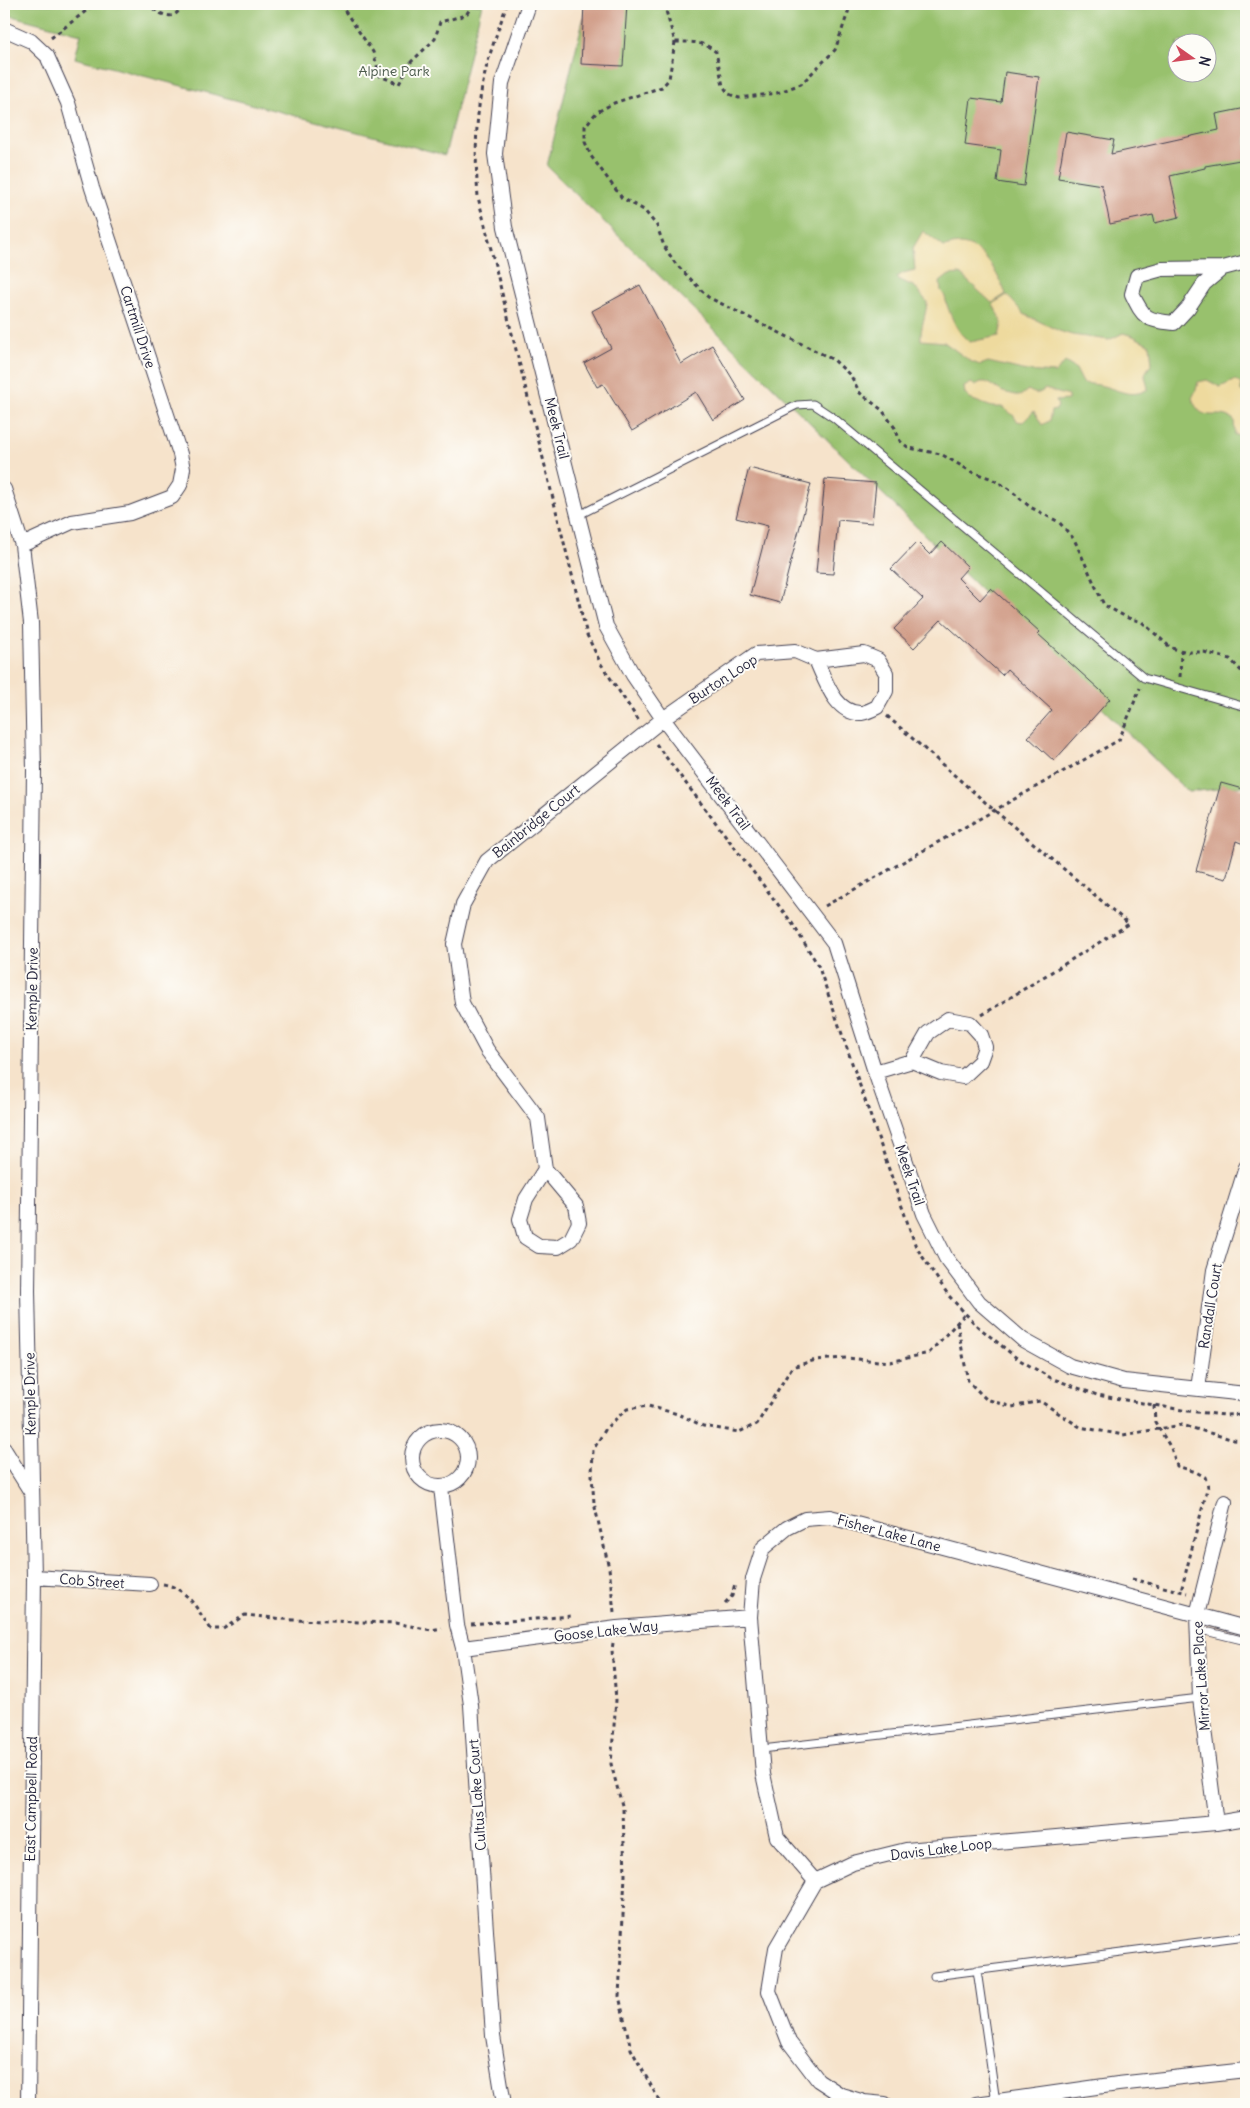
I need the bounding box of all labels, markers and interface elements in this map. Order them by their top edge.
north arrow [1168,32,1218,82]
text: N [1195,54,1215,68]
park label: Alpine Park [358,62,430,80]
street label: Cartmill Drive [116,283,160,371]
street label: Meek Trail [541,395,573,461]
street label: Burton Loop [685,650,761,708]
street label: Meek Trail [702,772,754,834]
street label: Bainbridge Court [489,780,584,862]
street label: Kemple Drive [22,947,42,1031]
street label: Meek Trail [891,1142,929,1208]
street label: Randall Court [1194,1262,1226,1350]
street label: Kemple Drive [20,1352,40,1436]
street label: Fisher Lake Lane [835,1511,943,1555]
street label: Cob Street [59,1570,126,1592]
street label: Goose Lake Way [553,1617,659,1645]
street label: Mirror Lake Place [1188,1621,1214,1731]
street label: East Campbell Road [21,1736,41,1862]
street label: Cultus Lake Court [464,1738,490,1851]
street label: Davis Lake Loop [889,1834,993,1864]

